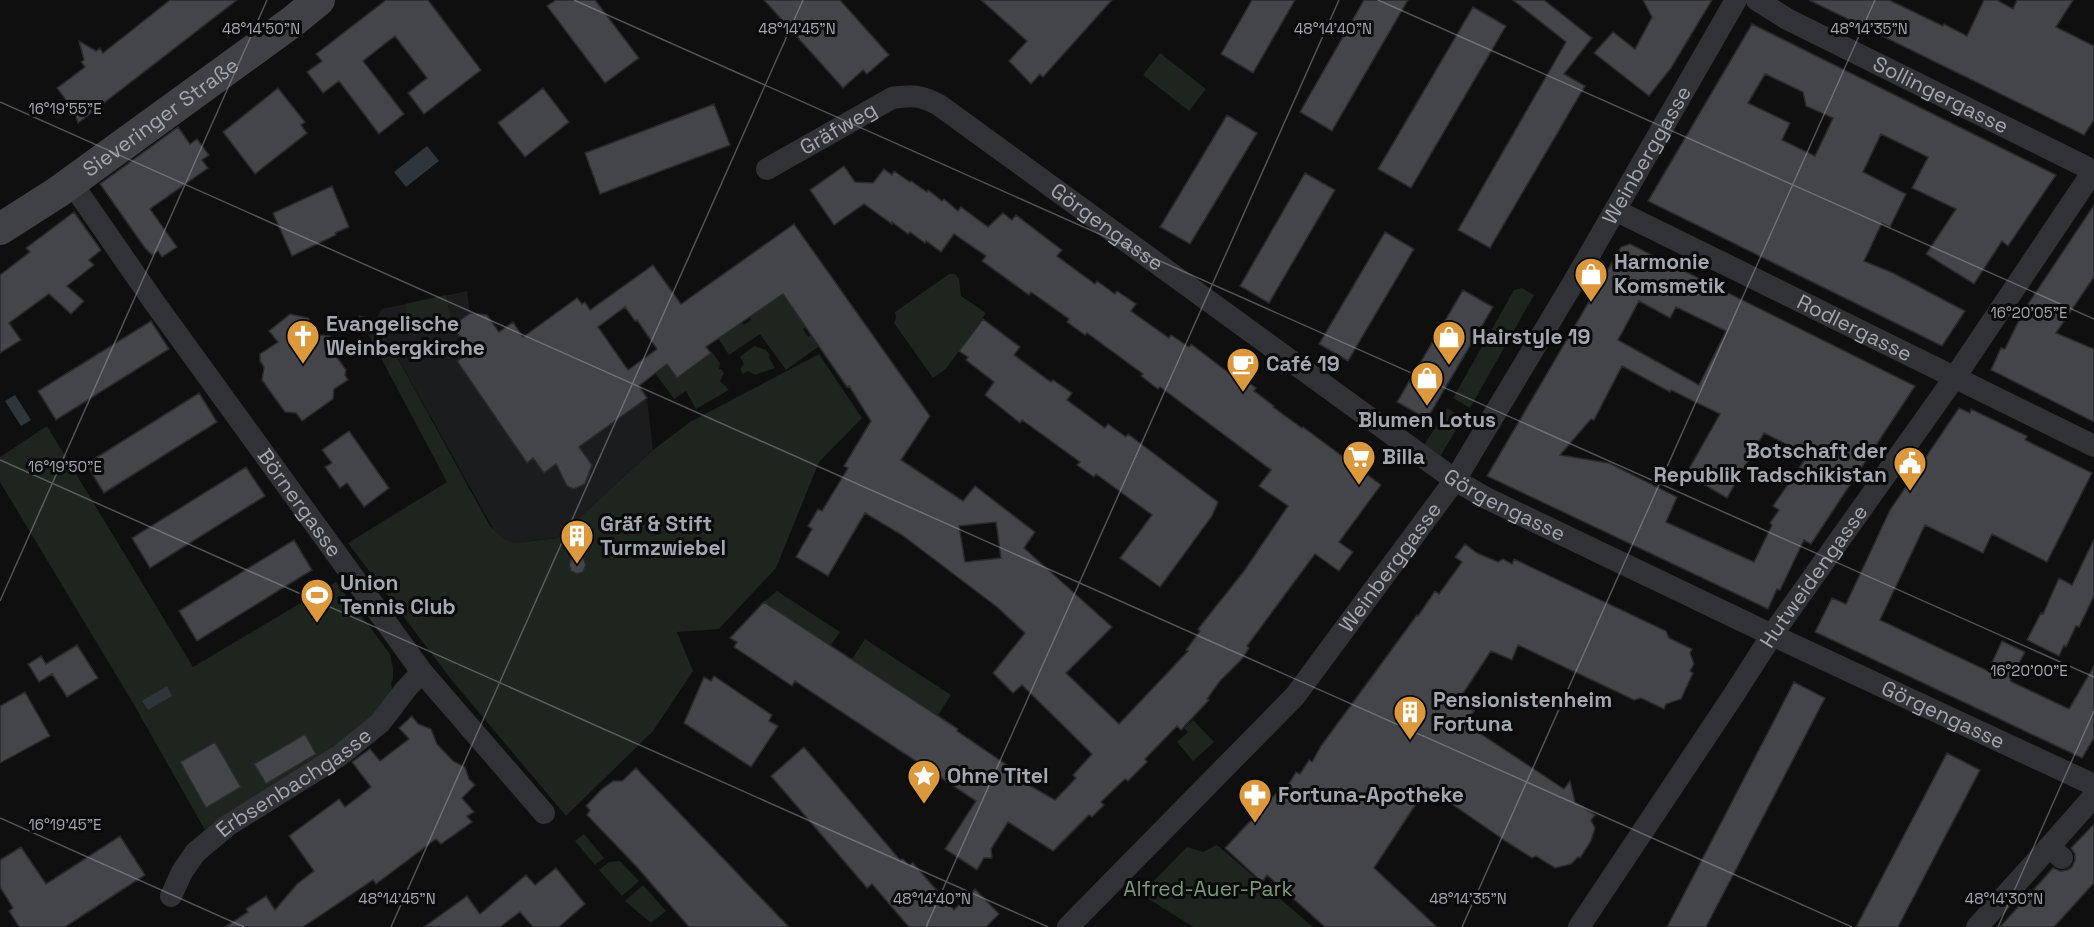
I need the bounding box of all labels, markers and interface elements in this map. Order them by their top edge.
text: 48°14'50"N [222,19,300,38]
text: 48°14'45"N [758,19,836,38]
text: 48°14'40"N [1294,19,1372,38]
text: 48°14'35"N [1830,19,1908,38]
street label: Sollingergasse [1869,50,2013,140]
street label: Sieveringer Straße [77,51,244,183]
street label: Weinberggasse [1596,81,1697,229]
street label: Gräfweg [795,95,882,161]
text: 16°19'55"E [28,99,102,118]
street label: Görgengasse [1045,177,1169,277]
place label: Harmonie Komsmetik [1614,248,1726,299]
shop icon: Harmonie Komsmetik [1573,256,1609,303]
street label: Rodlergasse [1793,288,1917,367]
text: 16°20'05"E [1990,303,2068,322]
place label: Evangelische Weinbergkirche [326,310,485,361]
church icon: Evangelische Weinbergkirche [285,318,321,365]
shop icon: Hairstyle 19 [1431,319,1467,366]
place label: Hairstyle 19 [1472,323,1590,350]
cafe icon: Café 19 [1225,346,1261,393]
place label: Café 19 [1266,350,1340,377]
shop icon: Blumen Lotus [1409,360,1445,407]
place label: Blumen Lotus [1358,406,1496,433]
place label: Botschaft der Republik Tadschikistan [1654,437,1887,488]
supermarket icon: Billa [1341,439,1377,486]
street label: Börnergasse [252,443,348,562]
place label: Billa [1382,443,1425,470]
public building icon: Botschaft der Republik Tadschikistan [1892,445,1928,492]
text: 16°19'50"E [28,457,102,476]
street label: Görgengasse [1439,462,1570,547]
street label: Weinberggasse [1333,496,1447,638]
street label: Hutweidengasse [1753,499,1873,653]
place label: Gräf & Stift Turmzwiebel [600,510,726,561]
building icon: Gräf & Stift Turmzwiebel [559,518,595,565]
place label: Union Tennis Club [340,569,456,620]
sports icon: Union Tennis Club [299,577,335,624]
text: 16°20'00"E [1990,661,2068,680]
street label: Görgengasse [1877,674,2009,755]
place label: Pensionistenheim Fortuna [1433,686,1612,737]
building icon: Pensionistenheim Fortuna [1392,694,1428,741]
street label: Erbsenbachgasse [210,721,377,843]
place icon: Ohne Titel [906,758,942,805]
place label: Ohne Titel [947,762,1048,789]
pharmacy icon: Fortuna-Apotheke [1237,777,1273,824]
place label: Fortuna-Apotheke [1278,781,1464,808]
text: 16°19'45"E [29,815,101,834]
park label: Alfred-Auer-Park [1123,875,1293,902]
text: 48°14'45"N [358,889,436,908]
text: 48°14'40"N [893,889,971,908]
text: 48°14'35"N [1429,889,1507,908]
text: 48°14'30"N [1965,889,2043,908]

